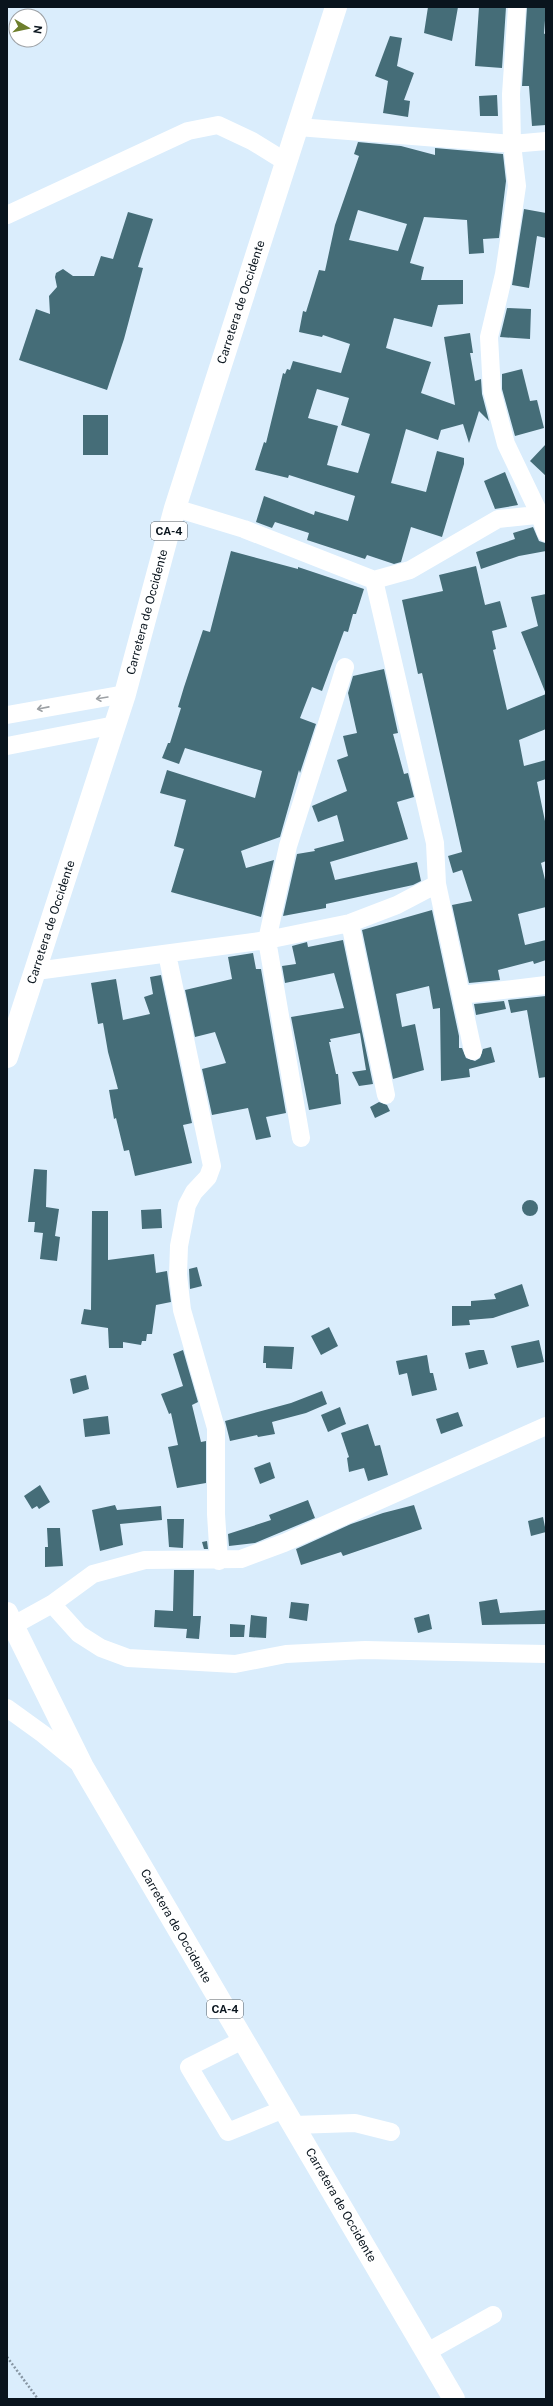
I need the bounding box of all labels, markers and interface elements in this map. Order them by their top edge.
north arrow [8,8,48,48]
text: N [31,24,44,35]
street label: Carretera de Occidente [214,238,268,366]
road number: CA-4 [151,522,187,540]
street label: Carretera de Occidente [124,548,171,676]
one-way arrow [96,694,109,702]
one-way arrow [36,704,49,712]
street label: Carretera de Occidente [24,858,78,986]
street label: Carretera de Occidente [138,1867,214,1986]
road number: CA-4 [207,2000,243,2018]
street label: Carretera de Occidente [303,2146,379,2265]

